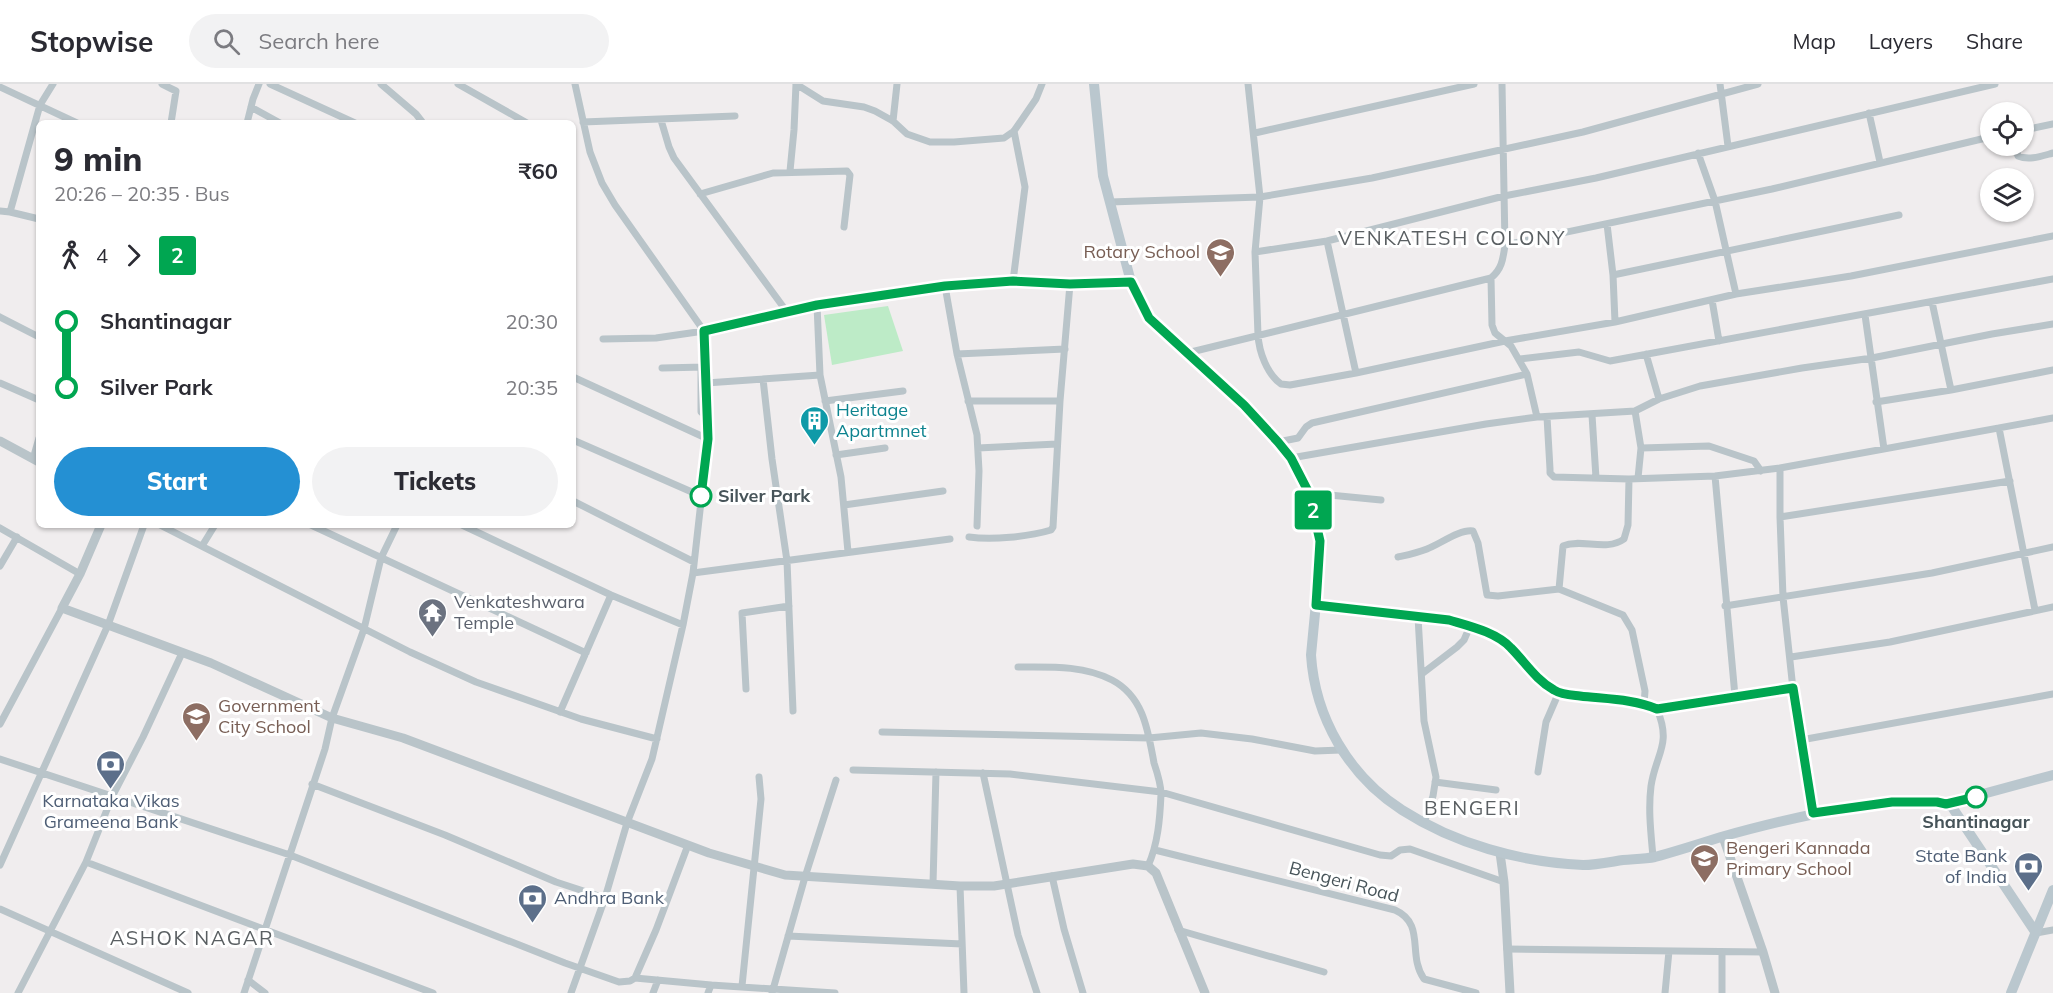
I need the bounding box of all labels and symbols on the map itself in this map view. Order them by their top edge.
district label: VENKATESH COLONY [1338,225,1566,250]
school or university icon: Rotary School [1205,236,1237,278]
place label: Rotary School [1084,240,1200,263]
place label: Heritage Apartmnet [836,398,927,442]
building icon: Heritage Apartmnet [799,404,831,446]
place label: Silver Park [718,484,811,507]
marker: Silver Park [690,485,712,507]
line badge: 2 [1294,490,1332,530]
place label: Venkateshwara Temple [454,590,585,634]
temple icon: Venkateshwara Temple [417,596,449,638]
place label: Government City School [218,694,320,738]
school or university icon: Government City School [181,700,213,742]
bank icon: Karnataka Vikas Grameena Bank [95,748,127,790]
marker: Shantinagar [1965,786,1987,808]
place label: Karnataka Vikas Grameena Bank [42,789,180,833]
district label: BENGERI [1424,795,1520,820]
place label: Shantinagar [1922,810,2031,833]
place label: Bengeri Kannada Primary School [1726,836,1870,880]
school or university icon: Bengeri Kannada Primary School [1689,842,1721,884]
place label: State Bank of India [1915,844,2008,888]
bank icon: State Bank of India [2012,850,2044,892]
street label: Bengeri Road [1287,856,1402,907]
bank icon: Andhra Bank [517,882,549,924]
place label: Andhra Bank [554,886,665,909]
district label: ASHOK NAGAR [110,925,274,950]

